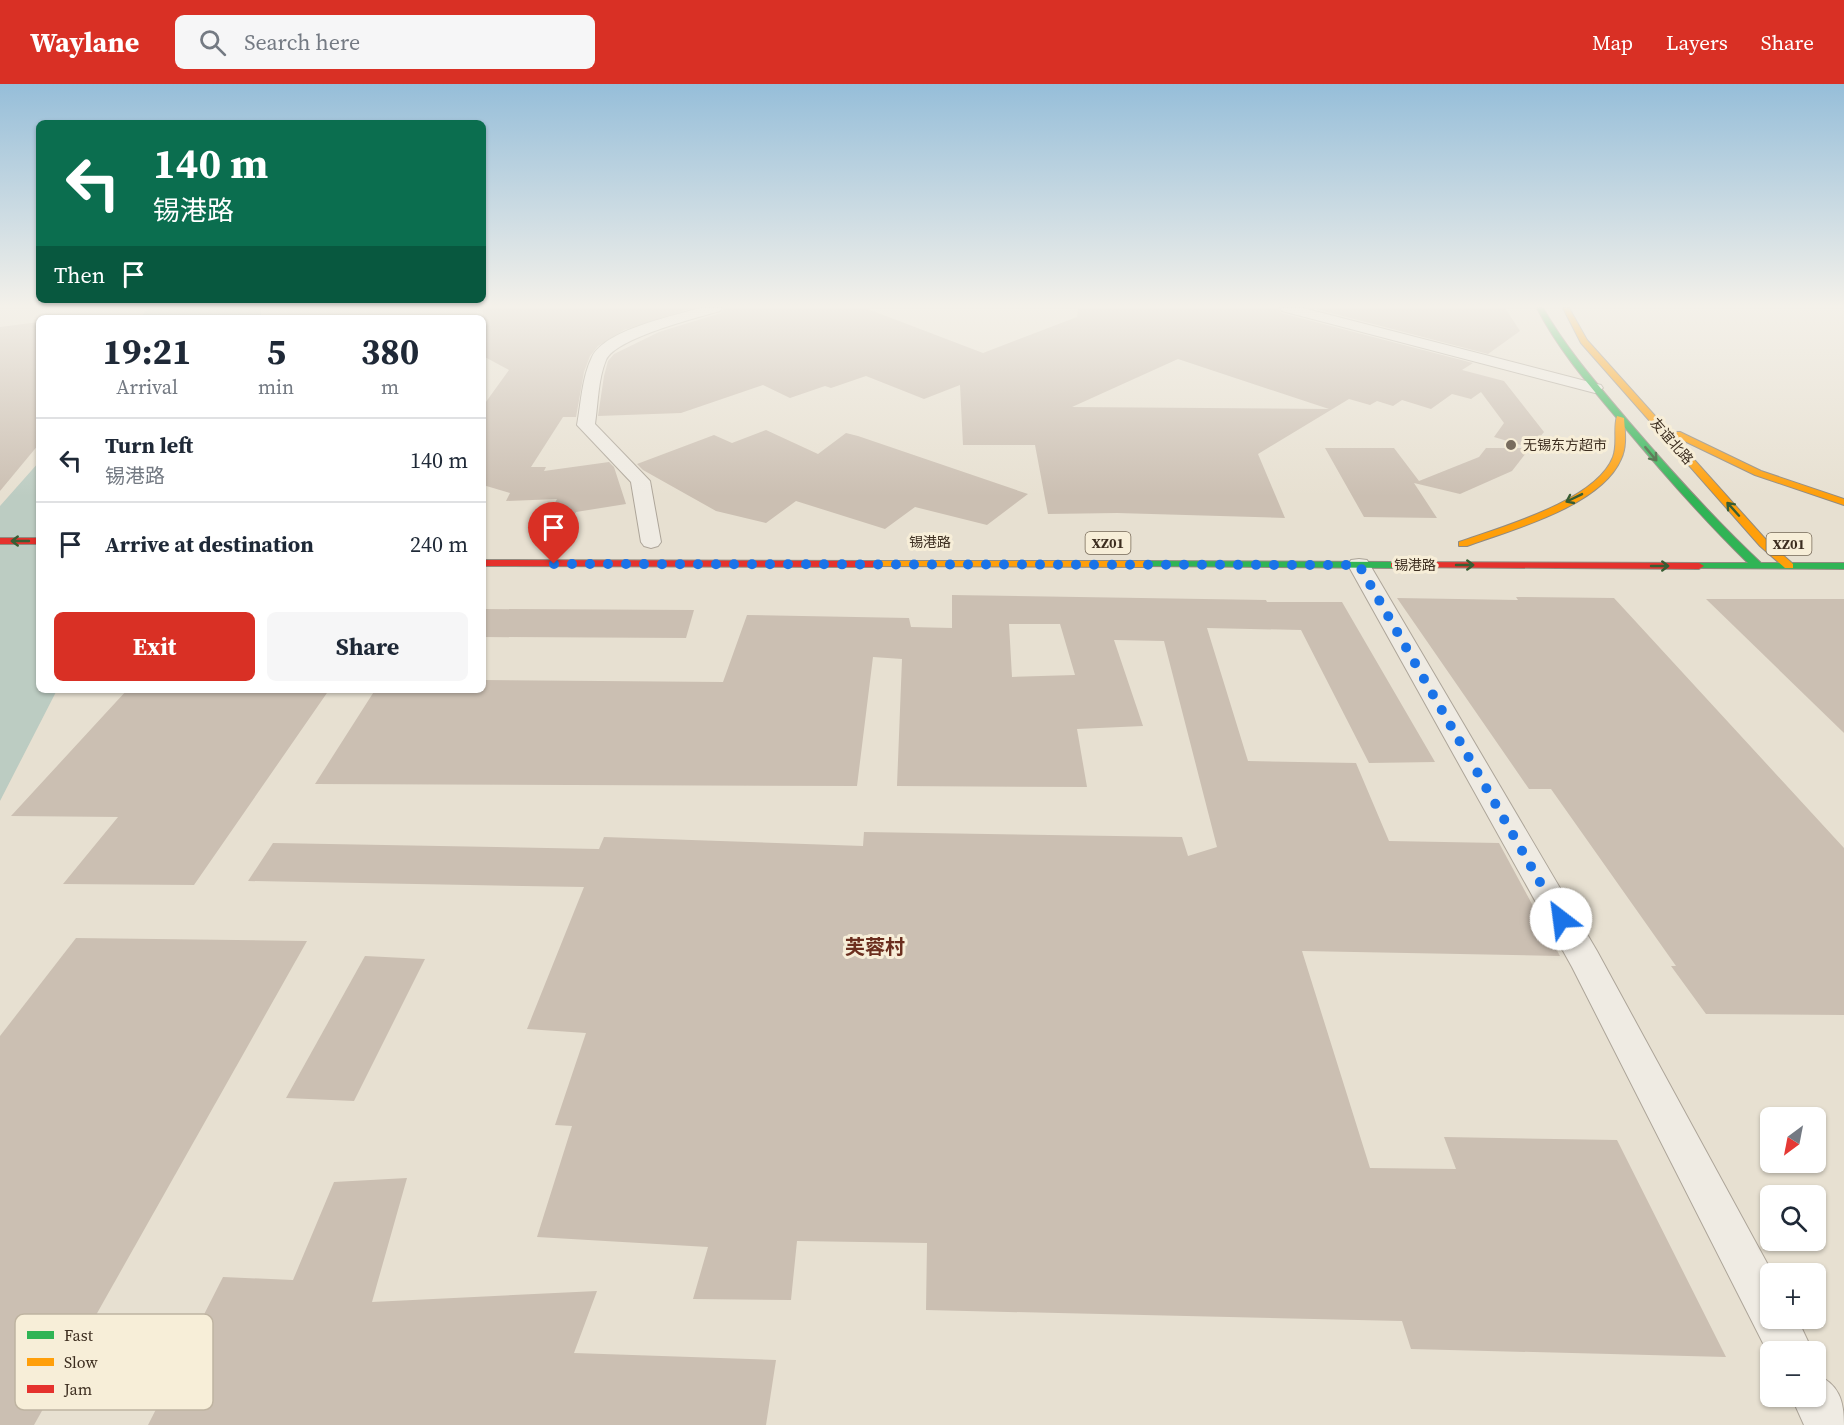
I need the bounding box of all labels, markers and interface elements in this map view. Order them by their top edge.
search box [175,15,595,69]
text: Waylane [30,23,139,61]
icon: search [196,26,229,59]
text: Search here [244,27,360,57]
text: Map [1592,28,1633,57]
text: Layers [1666,28,1728,57]
text: Share [1761,28,1814,57]
text: 140 m [153,134,268,192]
icon: left [54,144,132,222]
text: 锡港路 [153,192,234,229]
icon: arrive [117,258,150,291]
text: Then [54,260,105,290]
text: 19:21 [103,327,191,376]
text: 5 [266,327,286,376]
text: 380 [361,327,419,376]
text: Arrival [116,373,178,401]
text: min [258,373,294,401]
text: m [381,373,399,401]
street label: 友谊北路 [1646,413,1698,469]
text: Turn left [105,430,193,460]
place label: 无锡东方超市 [1523,435,1607,455]
marker: 无锡东方超市 [1504,438,1518,452]
icon: left [54,444,87,477]
text: 140 m [410,445,468,475]
one-way arrow [1644,446,1658,461]
text: 锡港路 [105,462,165,490]
one-way arrow [1566,492,1584,504]
pin [528,502,579,564]
one-way arrow [1726,502,1740,517]
icon: arrive [537,511,570,544]
icon: arrive [54,528,87,561]
text: Arrive at destination [105,529,314,559]
text: 240 m [410,529,468,559]
street label: 锡港路 [909,532,951,552]
road number: XZ01 [1086,532,1130,554]
road number: XZ01 [1766,533,1812,555]
one-way arrow [10,535,30,547]
street label: 锡港路 [1394,555,1436,575]
one-way arrow [1455,559,1475,571]
one-way arrow [1650,560,1670,572]
button: Exit [54,612,255,681]
button: Share [267,612,468,681]
position arrow [1529,887,1593,951]
district label: 芙蓉村 [845,933,905,961]
north arrow [1760,1107,1826,1173]
map controls [1760,1107,1826,1407]
button: search [1760,1185,1826,1251]
button: + [1760,1263,1826,1329]
legend [15,1314,213,1410]
text: Fast [64,1324,94,1346]
button: − [1760,1341,1826,1407]
text: Slow [64,1351,99,1373]
text: Jam [63,1378,92,1400]

